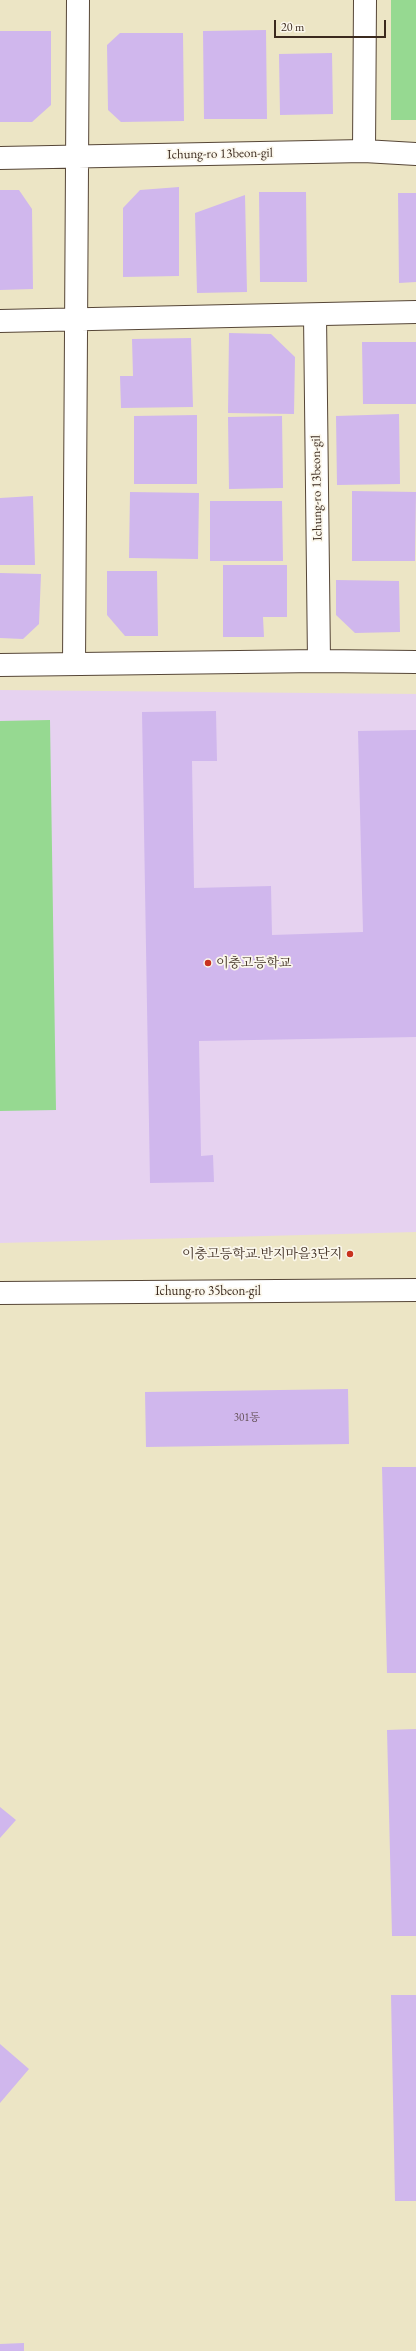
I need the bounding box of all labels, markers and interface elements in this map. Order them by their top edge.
scale bar [276,12,388,38]
text: 20 m [281,19,304,35]
street label: Ichung-ro 13beon-gil [167,145,273,163]
street label: Ichung-ro 13beon-gil [308,435,326,541]
place label: 이충고등학교 [216,955,291,971]
marker: 이충고등학교 [203,958,213,968]
place label: 이충고등학교.반지마을3단지 [182,1246,342,1262]
marker: 이충고등학교.반지마을3단지 [345,1249,355,1259]
street label: Ichung-ro 35beon-gil [155,1283,261,1299]
house number: 301동 [234,1411,260,1425]

